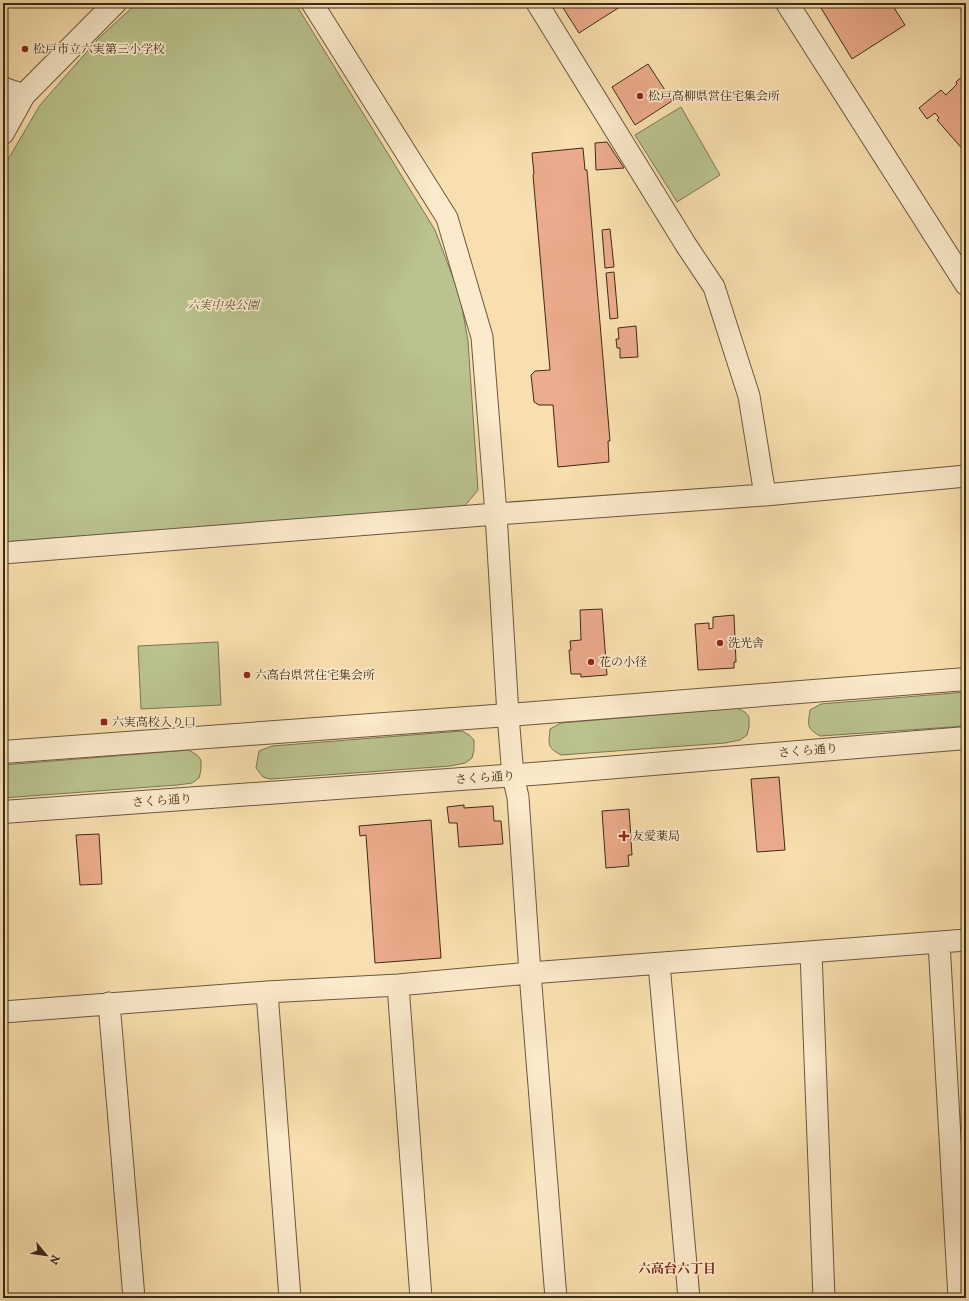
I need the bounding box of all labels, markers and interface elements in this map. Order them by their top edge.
place label: 松戸市立六実第三小学校 [33,42,165,57]
marker: 松戸市立六実第三小学校 [20,44,30,54]
place label: 松戸高柳県営住宅集会所 [648,89,780,104]
marker: 松戸高柳県営住宅集会所 [635,91,645,101]
park label: 六実中央公園 [187,298,261,313]
place label: 洗光舎 [728,636,764,651]
marker: 洗光舎 [715,638,725,648]
place label: 花の小径 [599,655,647,670]
marker: 花の小径 [586,657,596,667]
place label: 六高台県営住宅集会所 [255,668,375,683]
marker: 六高台県営住宅集会所 [242,670,252,680]
place label: 六実高校入り口 [112,715,196,730]
marker: 六実高校入り口 [99,717,109,727]
street label: さくら通り [777,741,839,761]
street label: さくら通り [455,768,515,788]
street label: さくら通り [132,791,192,811]
place label: 友愛薬局 [632,829,680,844]
marker: 友愛薬局 [619,831,629,841]
north arrow [26,1235,66,1275]
text: N [46,1252,62,1267]
district label: 六高台六丁目 [638,1261,716,1277]

